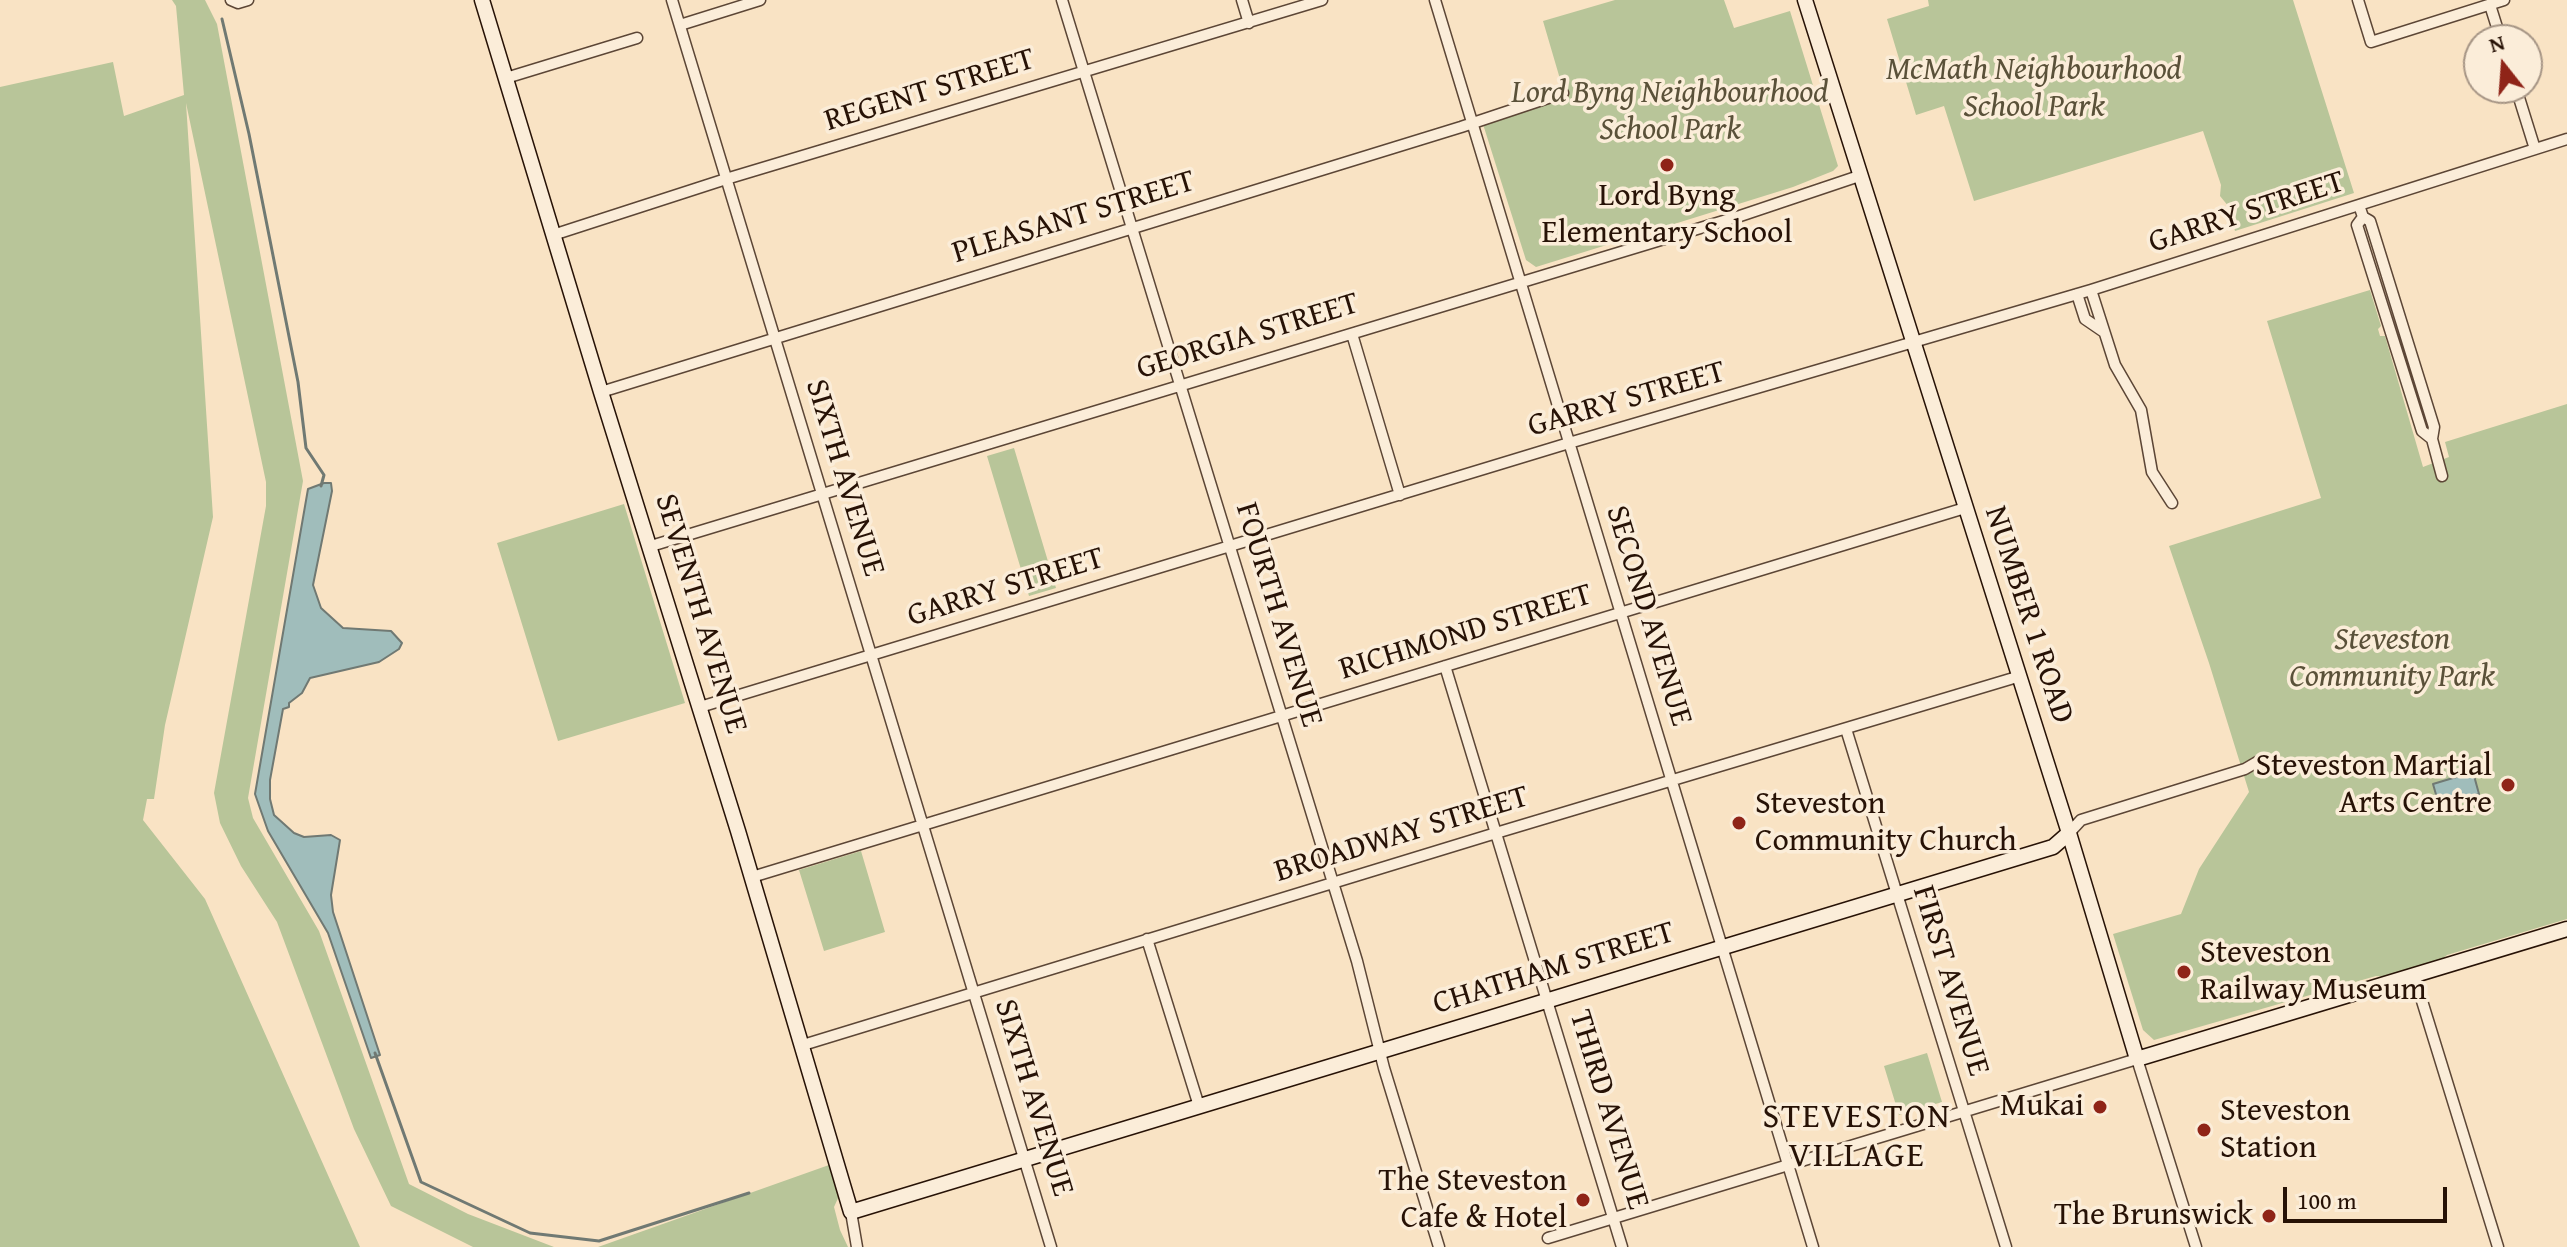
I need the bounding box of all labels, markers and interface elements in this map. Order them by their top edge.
north arrow [2463,24,2543,104]
text: N [2485,26,2508,60]
street label: REGENT STREET [820,41,1040,141]
park label: McMath Neighbourhood School Park [1886,52,2182,127]
park label: Lord Byng Neighbourhood School Park [1511,75,1829,150]
marker: Lord Byng Elementary School [1658,156,1676,174]
street label: PLEASANT STREET [948,163,1200,273]
street label: GARRY STREET [2144,163,2350,263]
place label: Lord Byng Elementary School [1542,178,1792,253]
street label: GEORGIA STREET [1132,285,1364,389]
street label: GARRY STREET [1524,353,1730,447]
street label: SIXTH AVENUE [796,375,892,581]
street label: SEVENTH AVENUE [645,490,755,738]
street label: FOURTH AVENUE [1226,498,1330,732]
street label: SECOND AVENUE [1596,501,1700,731]
street label: NUMBER 1 ROAD [1975,501,2081,729]
street label: GARRY STREET [903,540,1109,636]
street label: RICHMOND STREET [1335,576,1597,690]
park label: Steveston Community Park [2289,622,2495,697]
place label: Steveston Martial Arts Centre [2256,748,2492,823]
marker: Steveston Martial Arts Centre [2499,776,2517,794]
street label: BROADWAY STREET [1270,778,1534,892]
place label: Steveston Community Church [1755,786,2017,861]
marker: Steveston Community Church [1730,814,1748,832]
street label: FIRST AVENUE [1903,881,1997,1081]
street label: CHATHAM STREET [1429,914,1679,1024]
place label: Steveston Railway Museum [2200,935,2427,1010]
marker: Steveston Railway Museum [2175,963,2193,981]
street label: SIXTH AVENUE [985,995,1081,1201]
street label: THIRD AVENUE [1560,1006,1656,1214]
place label: Mukai [2000,1088,2084,1126]
place label: Steveston Station [2220,1093,2350,1168]
district label: STEVESTON VILLAGE [1763,1098,1951,1178]
marker: Mukai [2091,1098,2109,1116]
marker: Steveston Station [2195,1121,2213,1139]
place label: The Steveston Cafe & Hotel [1379,1163,1567,1238]
scale bar [2287,1171,2451,1221]
text: 100 m [2297,1183,2357,1218]
marker: The Steveston Cafe & Hotel [1574,1191,1592,1209]
place label: The Brunswick [2054,1197,2253,1235]
marker: The Brunswick [2260,1207,2278,1225]

